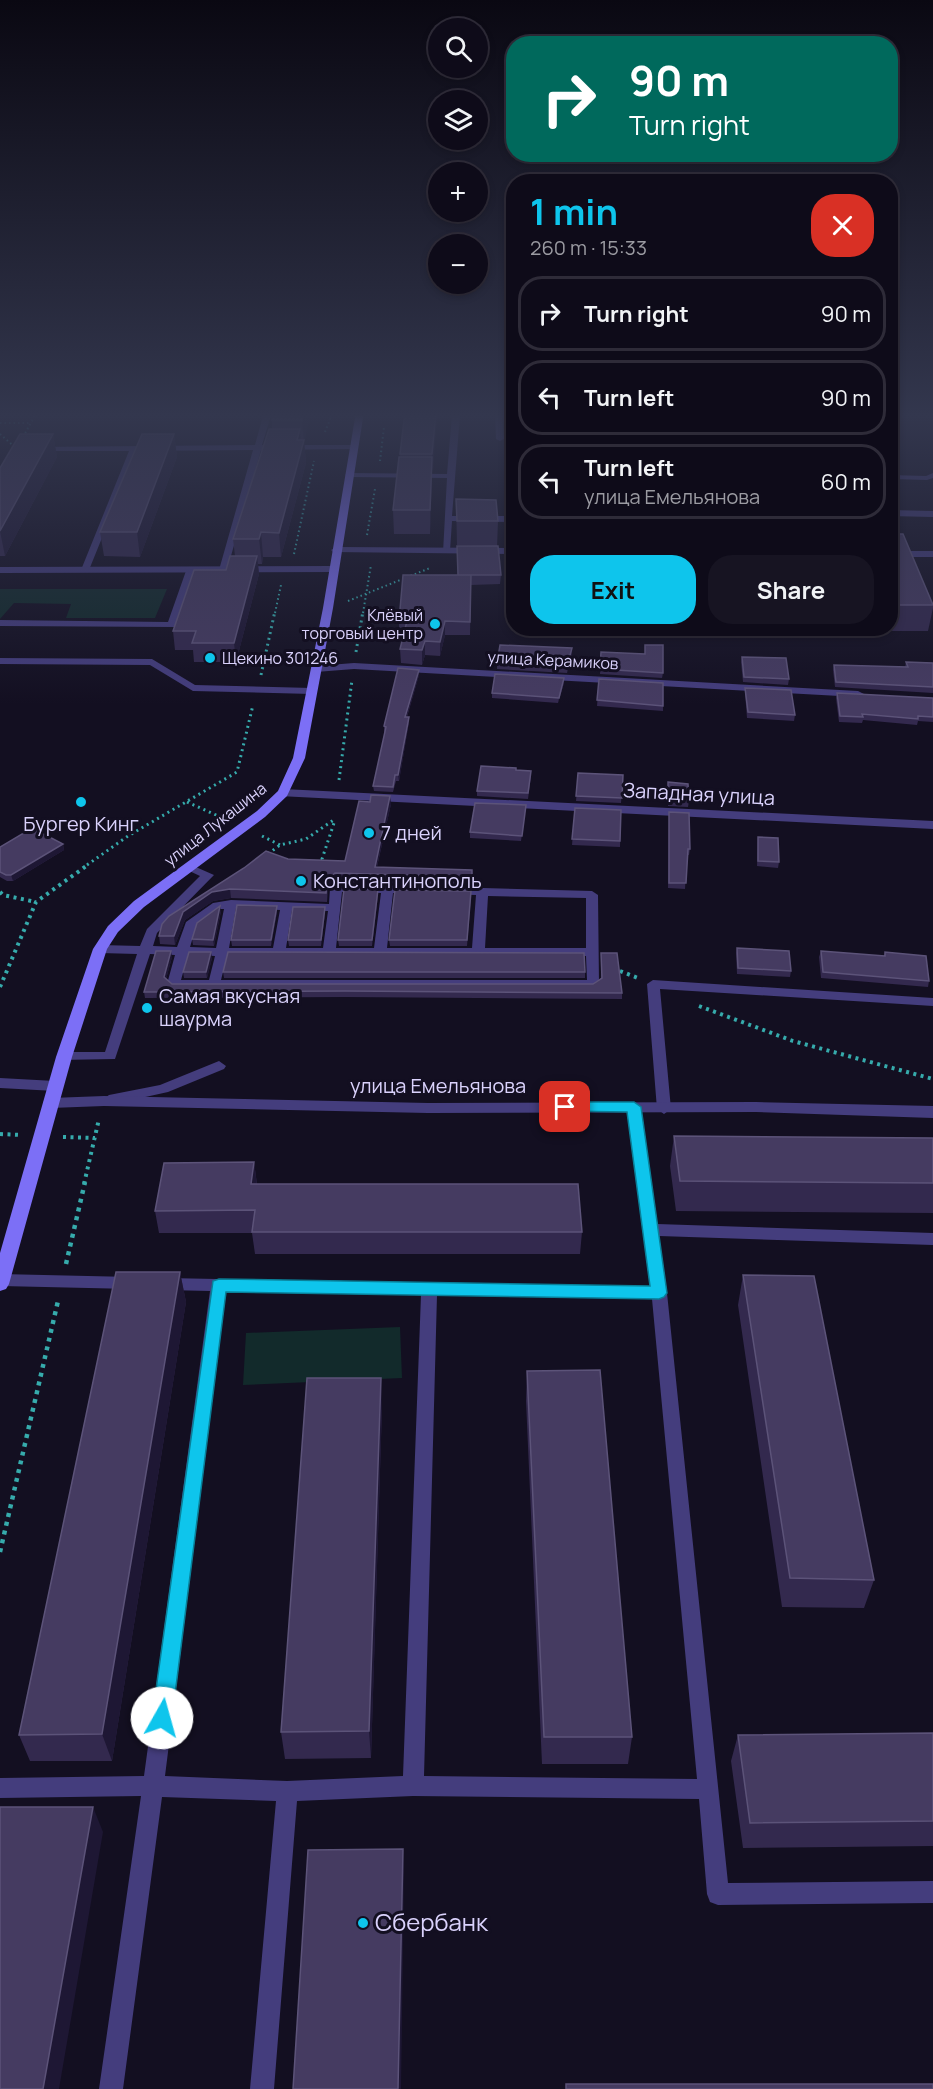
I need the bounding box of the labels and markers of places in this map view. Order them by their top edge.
place label: Клёвый торговый центр [302,604,423,644]
marker: Клёвый торговый центр [428,617,442,631]
place label: Щекино 301246 [222,647,338,669]
marker: Щекино 301246 [203,651,217,665]
marker: Бургер Кинг [74,795,88,809]
place label: Бургер Кинг [23,810,139,837]
place label: 7 дней [381,819,442,846]
marker: 7 дней [362,826,376,840]
place label: Константинополь [313,867,482,894]
marker: Константинополь [294,874,308,888]
place label: Самая вкусная шаурма [159,982,300,1032]
marker: Самая вкусная шаурма [140,1001,154,1015]
pin [539,1081,590,1132]
place label: Сбербанк [375,1905,489,1938]
marker: Сбербанк [356,1916,370,1930]

